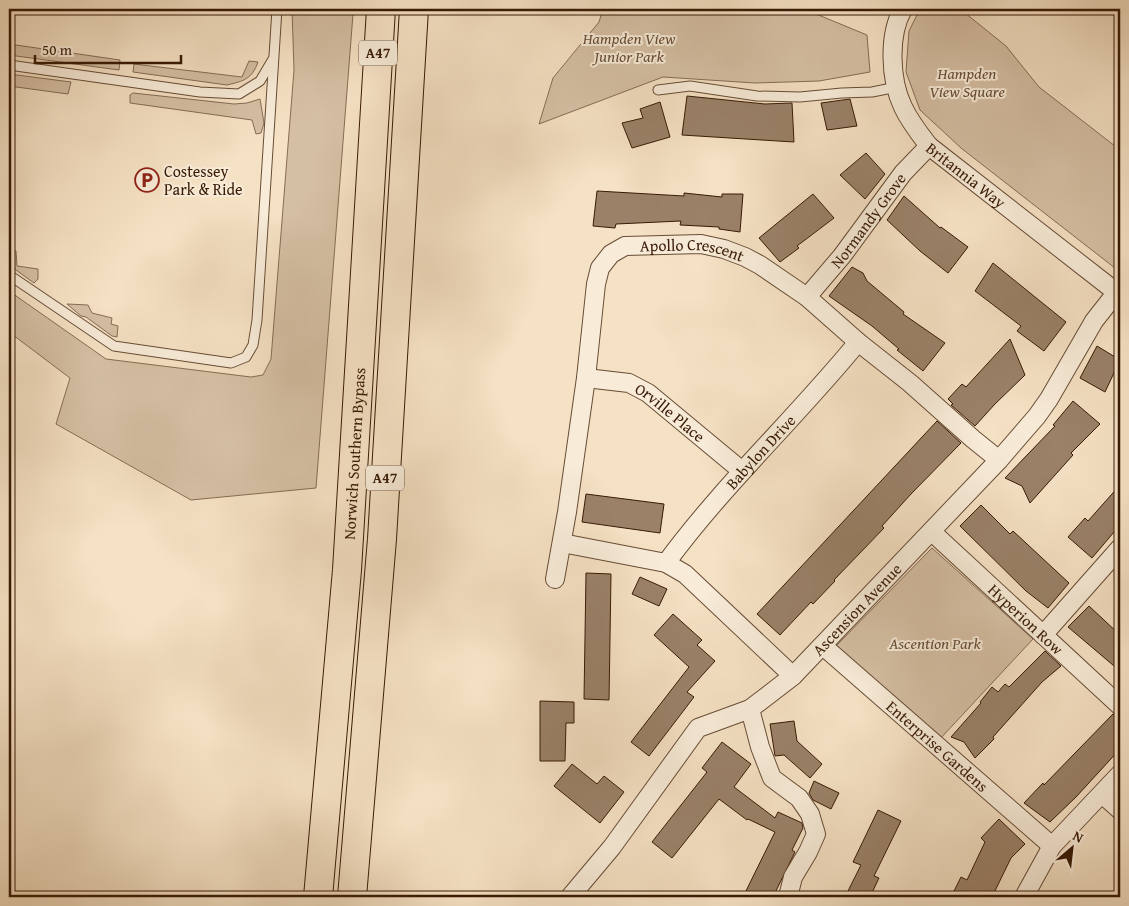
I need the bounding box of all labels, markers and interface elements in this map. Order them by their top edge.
park label: Hampden View Junior Park [582,26,676,68]
scale bar [35,32,181,64]
text: 50 m [42,39,73,60]
road number: A47 [359,40,397,66]
park label: Hampden View Square [929,61,1005,103]
street label: Britannia Way [921,136,1011,214]
place label: Costessey Park & Ride [164,159,243,201]
parking icon: Costessey Park & Ride [134,167,160,193]
street label: Normandy Grove [825,168,911,273]
street label: Apollo Crescent [640,232,748,268]
street label: Norwich Southern Bypass [337,367,371,540]
street label: Orville Place [631,376,711,448]
street label: Babylon Drive [720,409,801,494]
road number: A47 [366,466,404,490]
street label: Ascension Avenue [806,557,907,661]
street label: Hyperion Row [983,578,1069,660]
park label: Ascention Park [888,631,981,655]
street label: Enterprise Gardens [881,695,994,797]
north arrow [1046,824,1096,874]
text: N [1069,825,1087,848]

